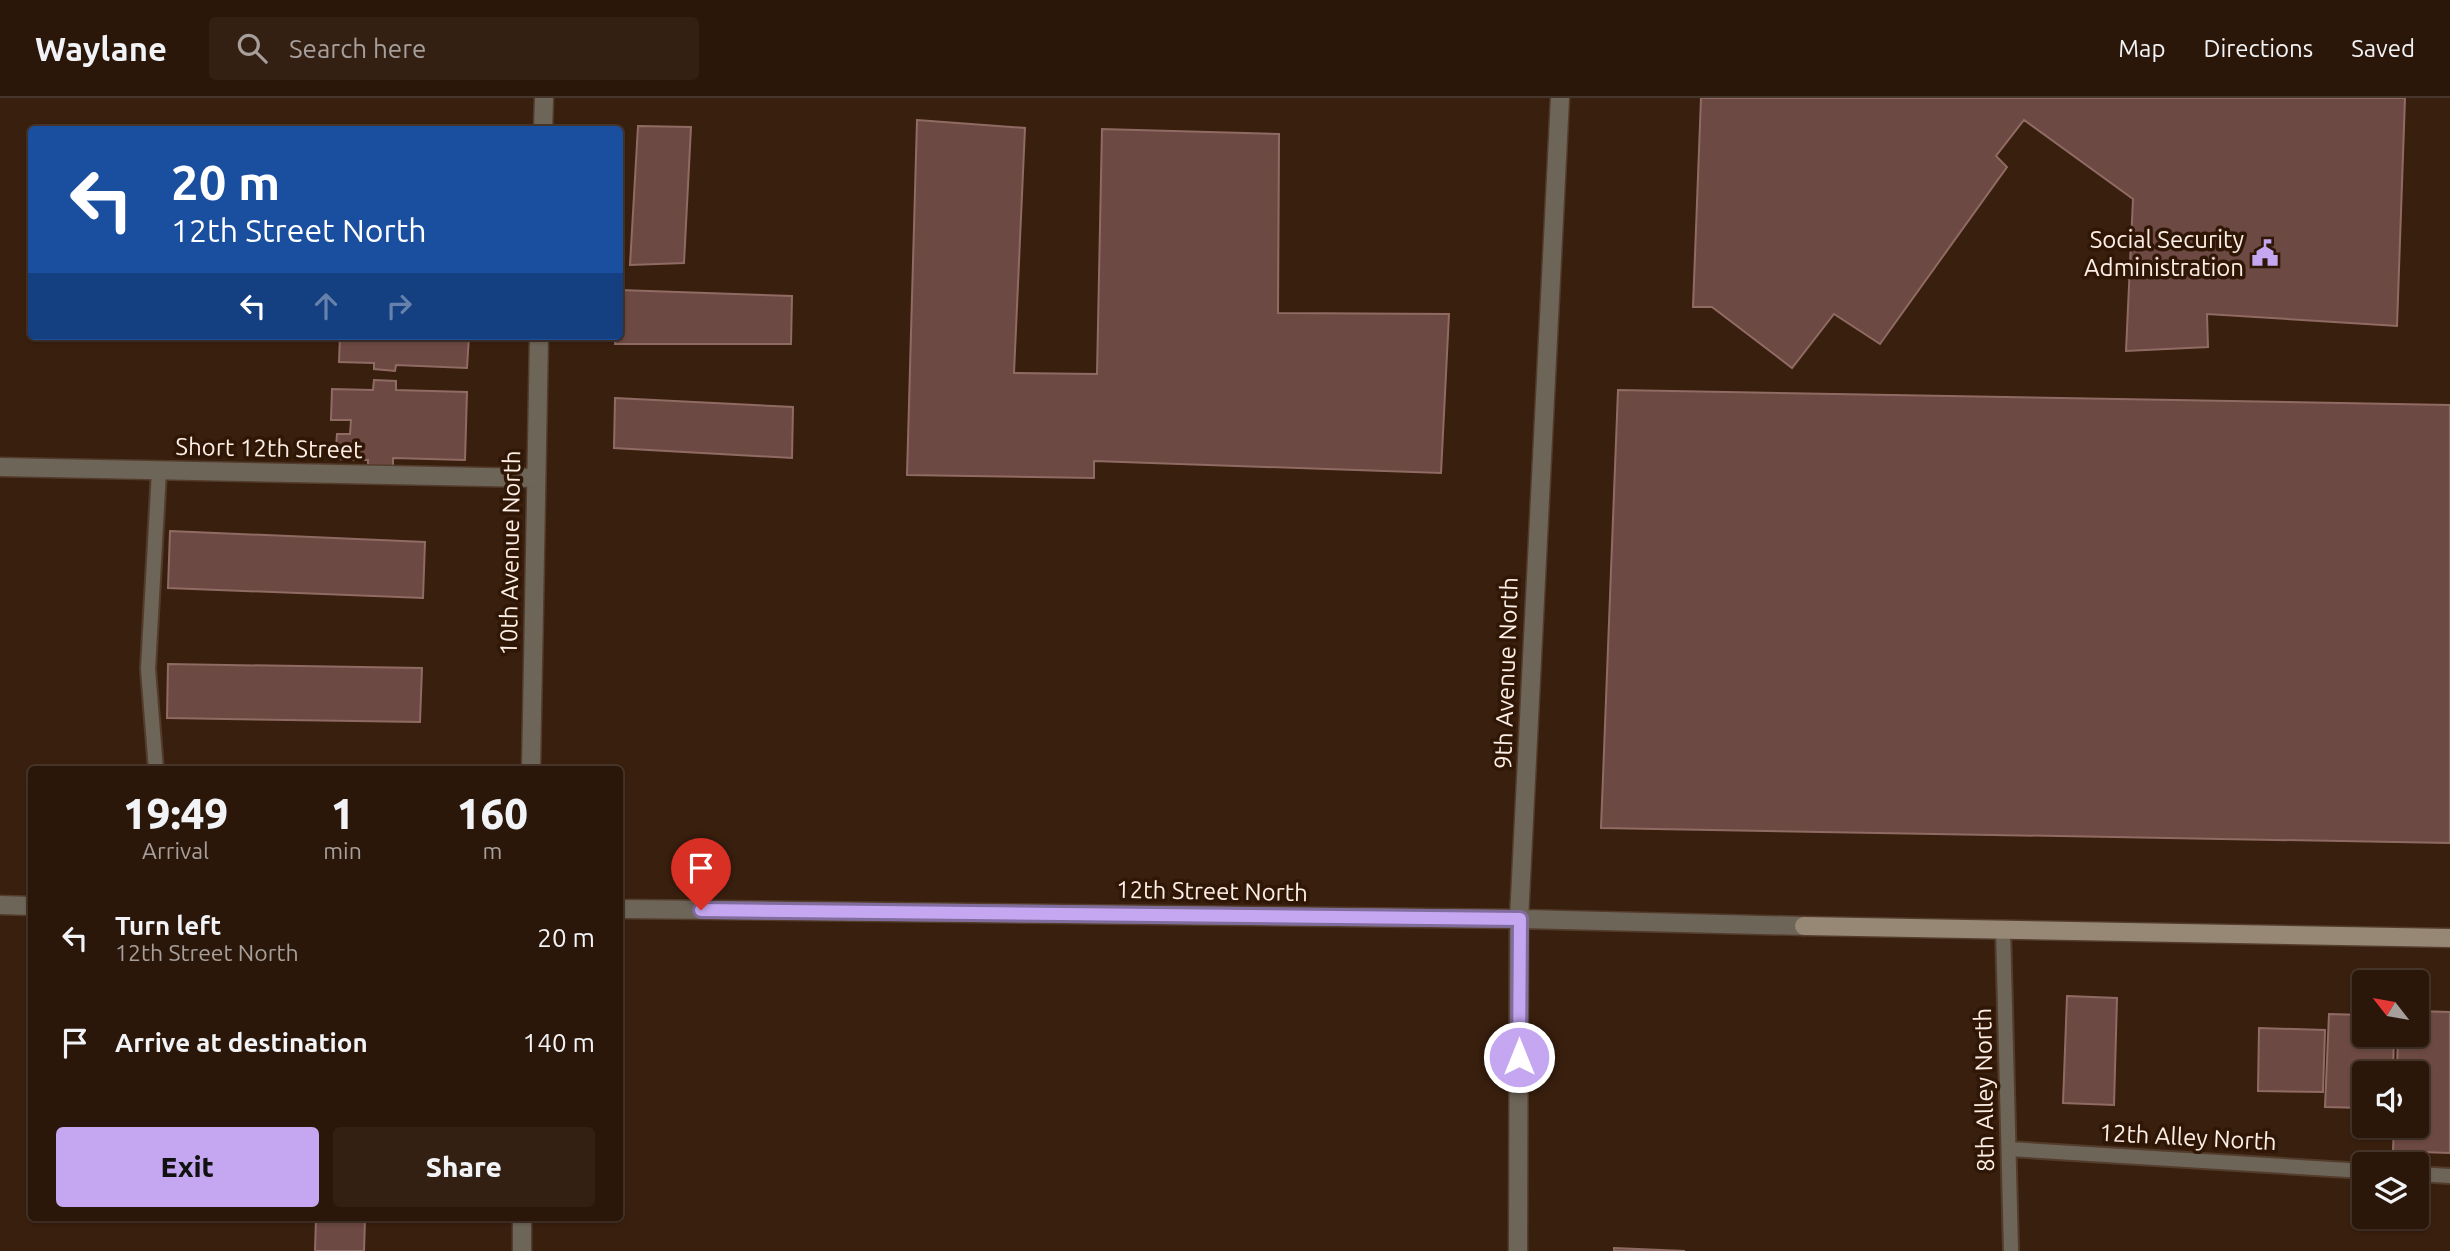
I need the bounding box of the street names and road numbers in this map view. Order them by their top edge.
street label: Short 12th Street [175,433,363,463]
street label: 10th Avenue North [495,450,525,656]
street label: 9th Avenue North [1489,577,1523,769]
street label: 12th Street North [1116,876,1308,906]
street label: 8th Alley North [1969,1008,1999,1172]
street label: 12th Alley North [2099,1119,2277,1155]

